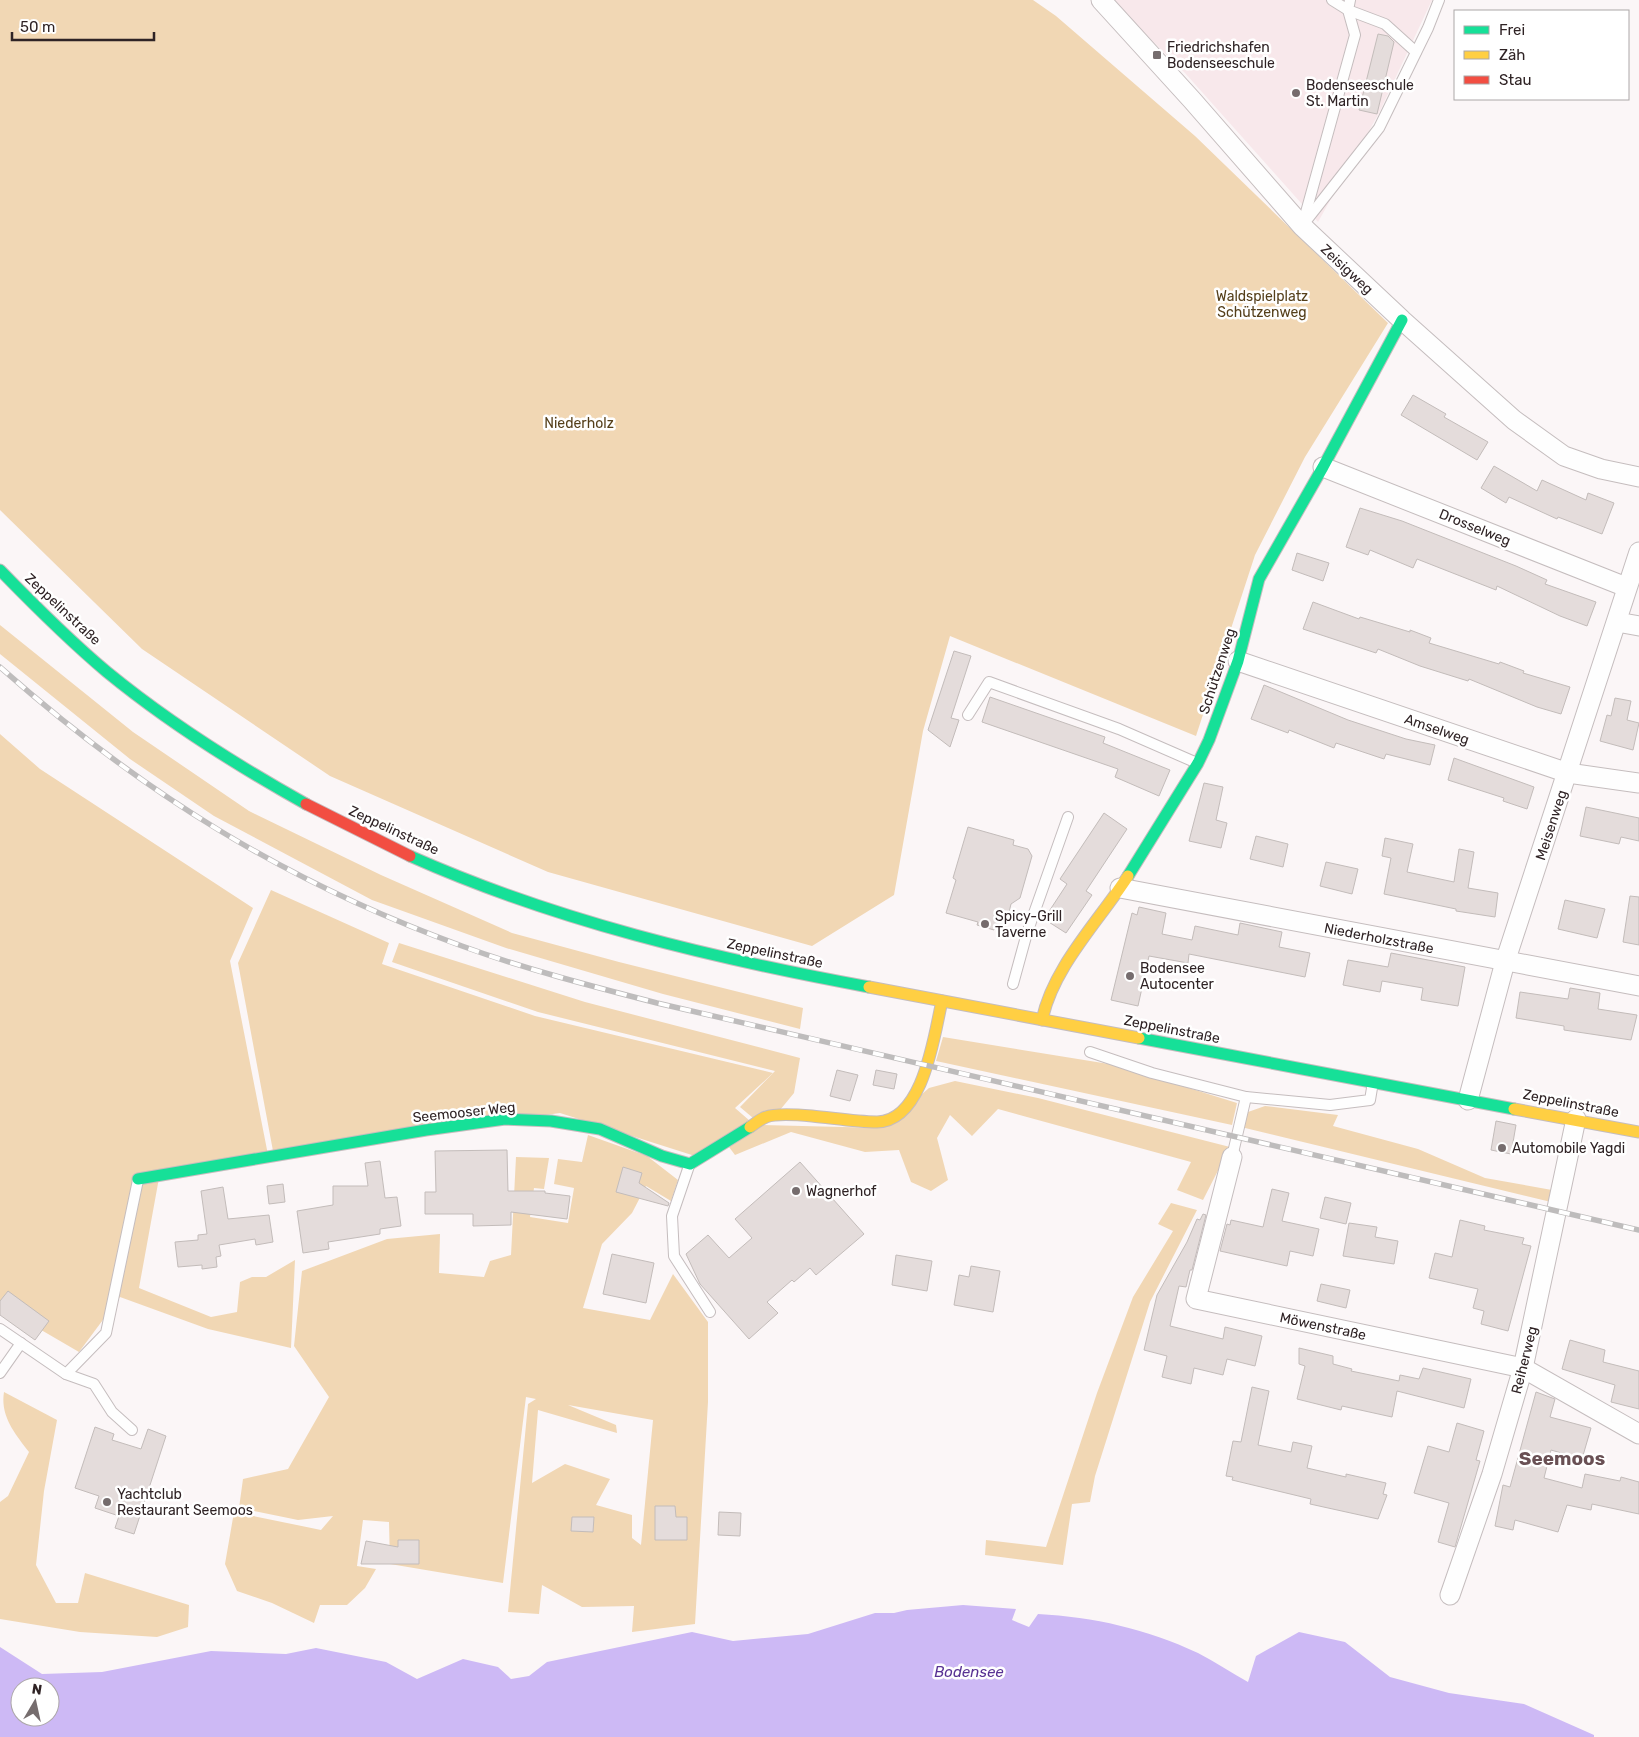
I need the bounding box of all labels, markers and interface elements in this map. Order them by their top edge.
scale bar [12,10,155,42]
legend [1454,10,1629,100]
text: 50 m [20,18,55,36]
text: Frei [1499,21,1525,39]
place label: Friedrichshafen Bodenseeschule [1167,39,1275,72]
text: Zäh [1499,46,1525,64]
marker: Friedrichshafen Bodenseeschule [1151,49,1163,61]
text: Stau [1499,71,1532,89]
place label: Bodenseeschule St. Martin [1306,77,1414,110]
marker: Bodenseeschule St. Martin [1290,87,1302,99]
street label: Zeisigweg [1317,241,1376,298]
park label: Waldspielplatz Schützenweg [1216,288,1308,321]
park label: Niederholz [544,415,614,432]
street label: Drosselweg [1437,505,1513,550]
street label: Zeppelinstraße [21,570,104,649]
street label: Schützenweg [1196,626,1239,716]
street label: Amselweg [1402,710,1471,748]
street label: Meisenweg [1532,788,1571,862]
street label: Zeppelinstraße [346,802,442,859]
place label: Spicy-Grill Taverne [995,908,1062,941]
marker: Spicy-Grill Taverne [979,918,991,930]
street label: Niederholzstraße [1323,920,1435,957]
street label: Zeppelinstraße [725,935,824,972]
place label: Bodensee Autocenter [1140,960,1214,993]
marker: Bodensee Autocenter [1124,970,1136,982]
street label: Zeppelinstraße [1122,1012,1222,1047]
street label: Zeppelinstraße [1521,1086,1621,1121]
street label: Seemooser Weg [412,1099,516,1126]
place label: Automobile Yagdi [1512,1140,1625,1157]
marker: Automobile Yagdi [1496,1142,1508,1154]
place label: Wagnerhof [806,1183,877,1200]
marker: Wagnerhof [790,1185,802,1197]
street label: Möwenstraße [1278,1309,1368,1344]
street label: Reiherweg [1508,1324,1541,1396]
district label: Seemoos [1519,1447,1605,1470]
place label: Yachtclub Restaurant Seemoos [117,1486,253,1519]
marker: Yachtclub Restaurant Seemoos [101,1496,113,1508]
water label: Bodensee [934,1663,1004,1681]
north arrow [10,1677,60,1727]
text: N [31,1680,43,1699]

